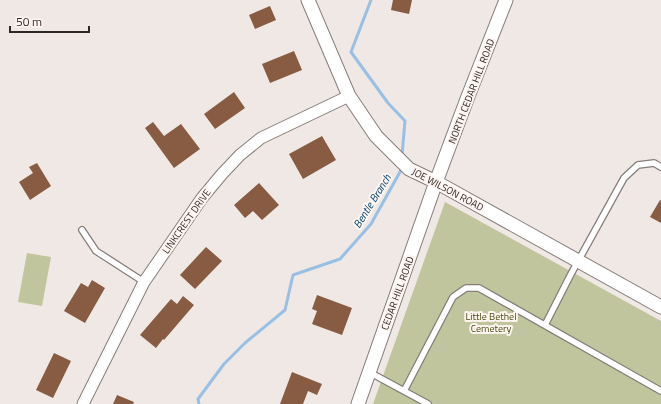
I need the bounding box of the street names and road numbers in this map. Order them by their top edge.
street label: NORTH CEDAR HILL ROAD [445,37,498,146]
street label: JOE WILSON ROAD [409,164,486,215]
street label: LINKCREST DRIVE [158,185,215,257]
street label: CEDAR HILL ROAD [377,254,418,332]

